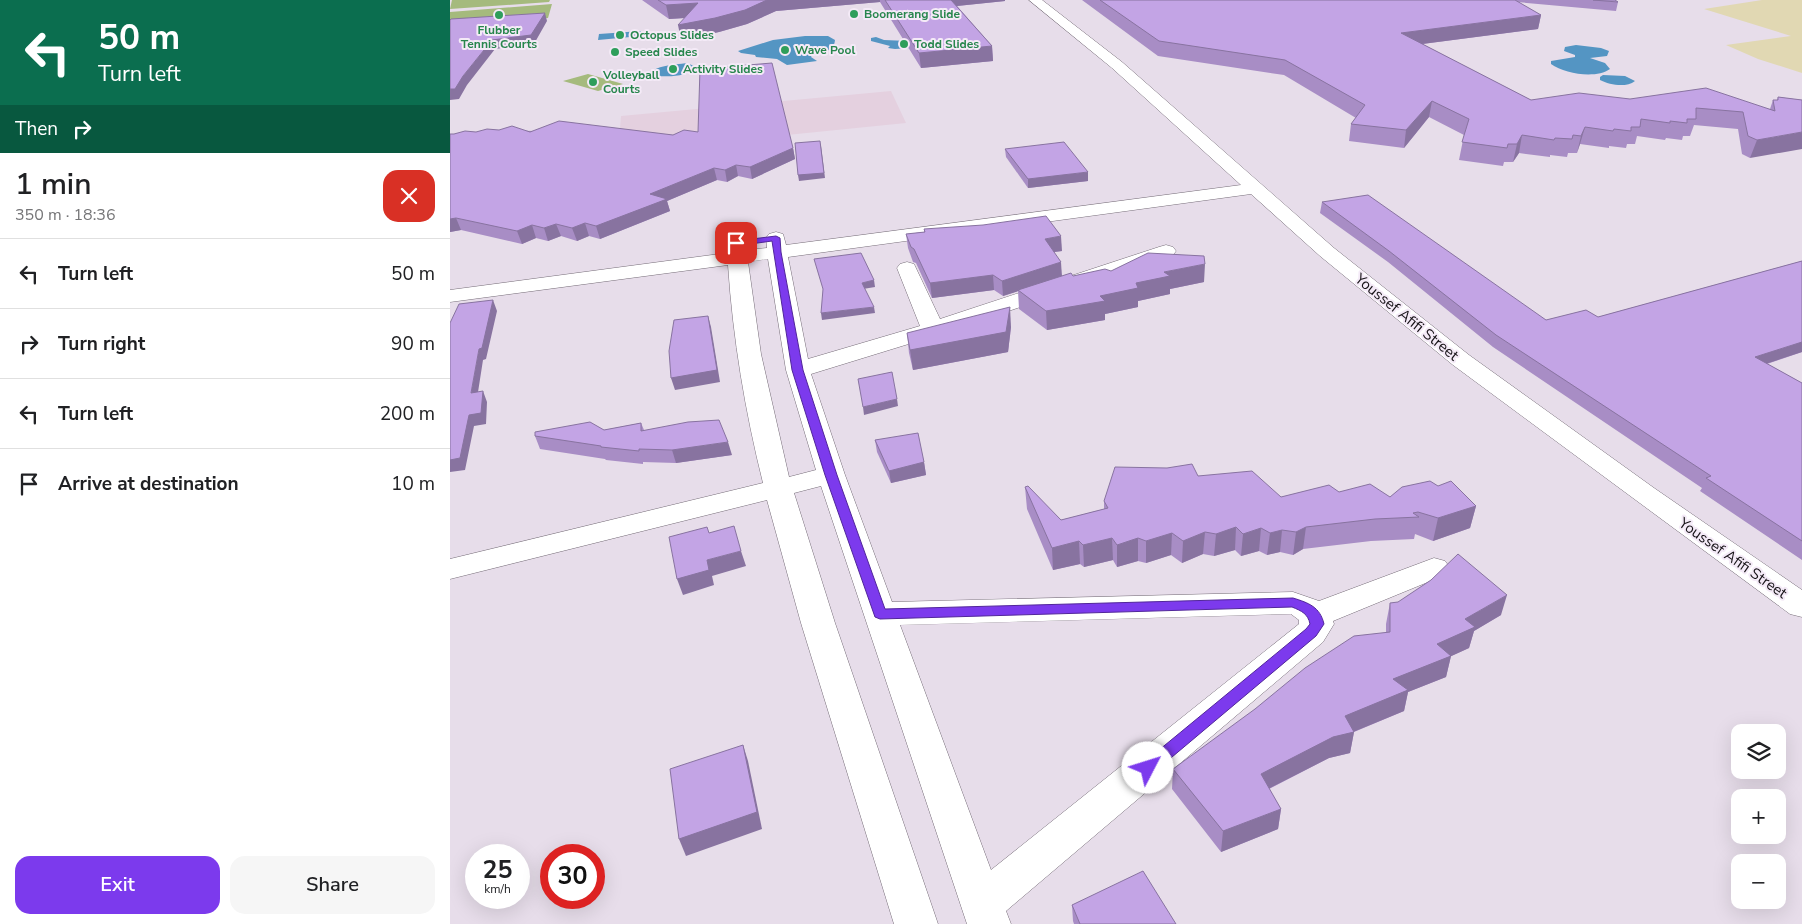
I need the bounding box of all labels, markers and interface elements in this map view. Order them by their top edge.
place label: Boomerang Slide [864,6,960,22]
marker: Boomerang Slide [848,8,860,20]
marker: Flubber Tennis Courts [493,9,505,21]
text: 50 m [98,14,180,61]
icon: left [15,20,80,85]
place label: Flubber Tennis Courts [461,22,537,52]
place label: Octopus Slides [630,27,714,43]
marker: Octopus Slides [614,29,626,41]
place label: Todd Slides [914,36,979,52]
marker: Todd Slides [898,38,910,50]
place label: Wave Pool [795,42,855,58]
place label: Speed Slides [625,44,697,60]
marker: Wave Pool [779,44,791,56]
marker: Speed Slides [609,46,621,58]
text: Turn left [98,59,181,89]
place label: Activity Slides [683,61,763,77]
marker: Activity Slides [667,63,679,75]
place label: Volleyball Courts [602,67,660,97]
marker: Volleyball Courts [587,76,599,88]
icon: right [68,115,96,143]
text: Then [15,116,58,142]
text: 1 min [15,164,91,205]
button: close [383,170,435,222]
text: 350 m · 18:36 [15,204,116,226]
pin [715,222,757,264]
icon: arrive [722,229,750,257]
icon: left [15,260,43,288]
text: Turn left [58,261,133,287]
text: 50 m [391,261,435,287]
street label: Youssef Afifi Street [1350,268,1464,366]
icon: right [15,330,43,358]
text: Turn right [58,331,145,357]
text: 90 m [391,331,435,357]
icon: left [15,400,43,428]
text: Turn left [58,401,133,427]
text: 200 m [380,401,435,427]
icon: arrive [15,470,43,498]
text: Arrive at destination [58,471,239,497]
text: 10 m [391,471,435,497]
street label: Youssef Afifi Street [1674,512,1792,603]
map controls [1731,724,1786,909]
button: layers [1731,724,1786,779]
position arrow [1121,741,1173,793]
button: + [1731,789,1786,844]
speed limit sign: 30 [540,844,605,909]
text: 25 [482,853,513,887]
button: − [1731,854,1786,909]
button: Exit [15,856,220,914]
button: Share [230,856,435,914]
text: km/h [484,881,511,897]

